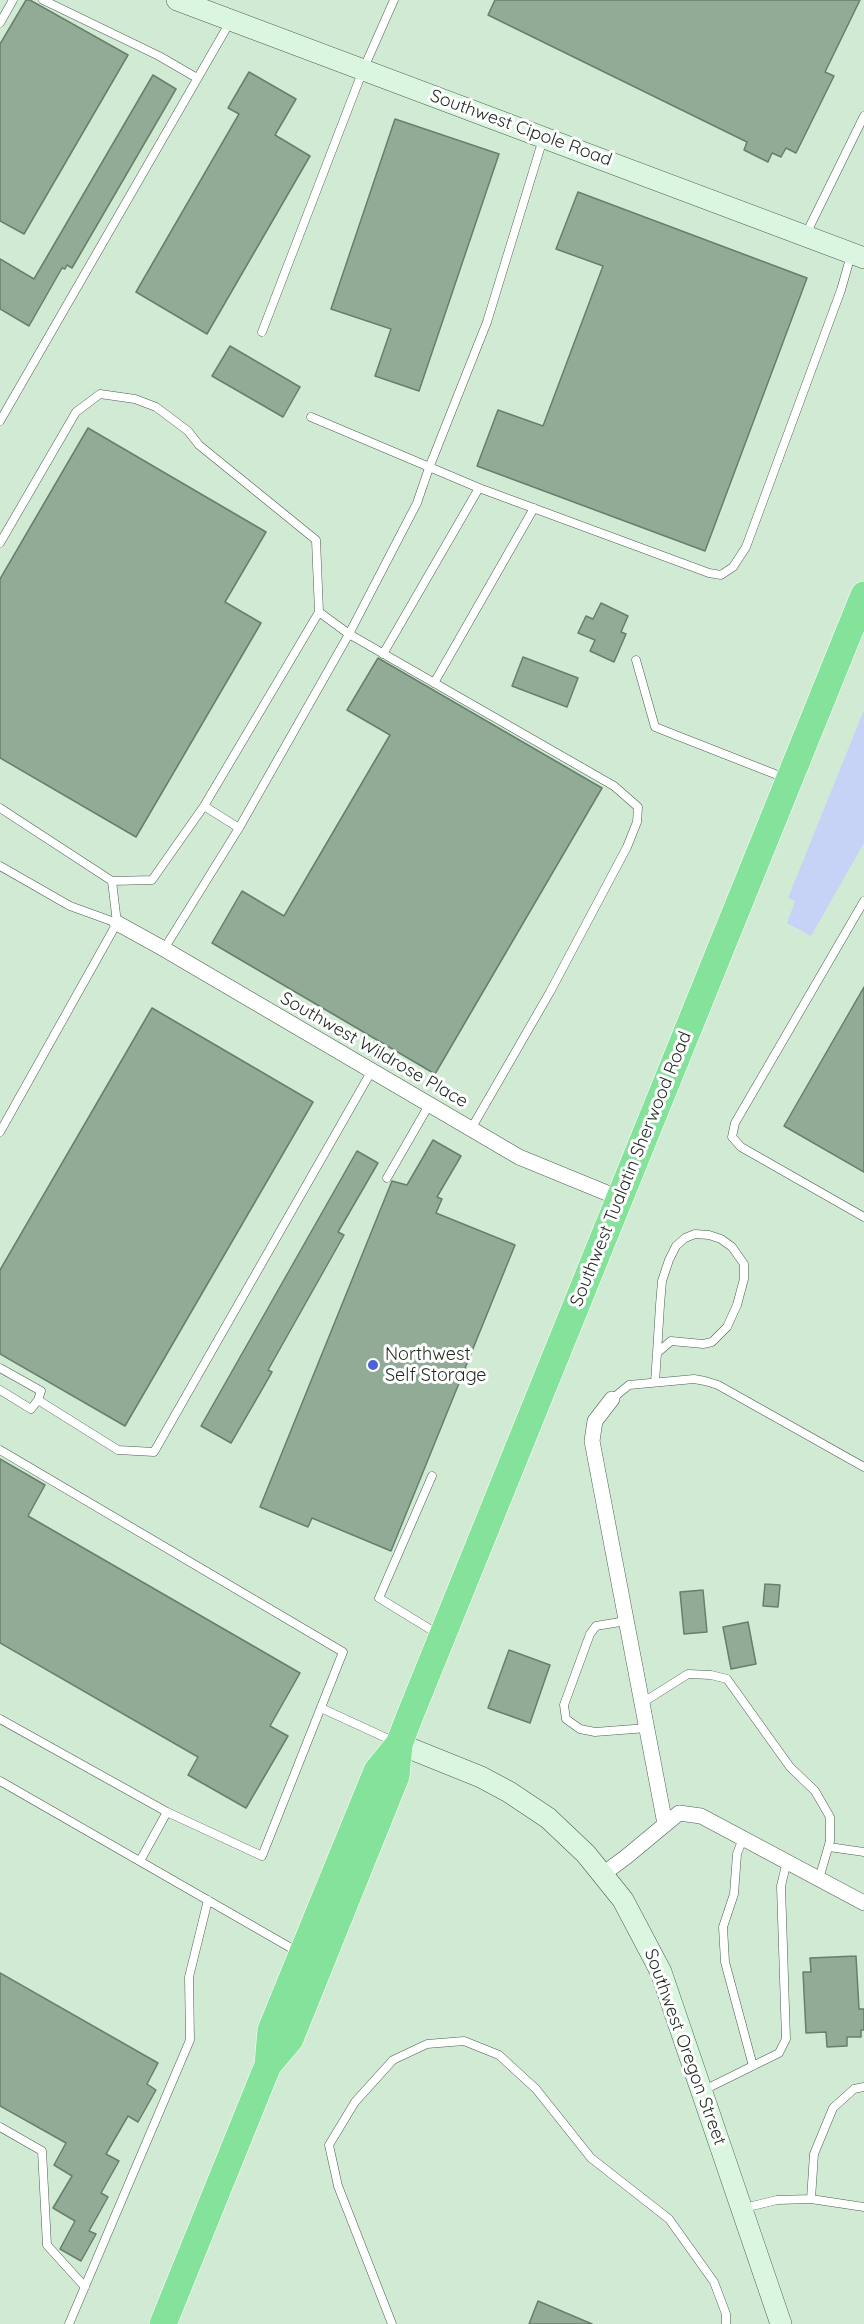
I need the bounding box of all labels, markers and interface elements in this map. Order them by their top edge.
street label: Southwest Cipole Road [427,85,615,171]
street label: Southwest Wildrose Place [276,987,472,1113]
street label: Southwest Tualatin Sherwood Road [566,1028,696,1310]
place label: Northwest Self Storage [385,1344,486,1386]
marker: Northwest Self Storage [366,1358,380,1372]
street label: Southwest Oregon Street [639,1946,731,2148]

